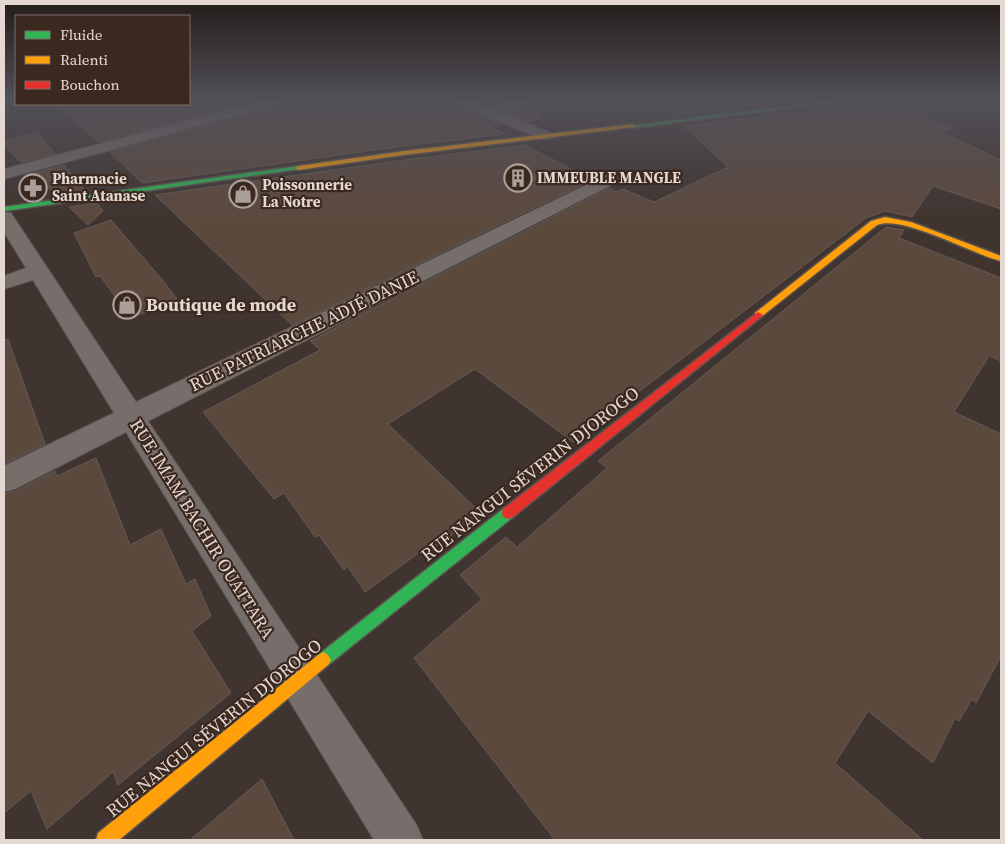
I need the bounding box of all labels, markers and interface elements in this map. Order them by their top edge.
legend [15,15,190,105]
text: Fluide [60,24,103,45]
text: Ralenti [60,49,108,70]
text: Bouchon [60,74,120,95]
building icon: IMMEUBLE MANGLE [503,163,533,193]
place label: IMMEUBLE MANGLE [537,167,681,188]
place label: Pharmacie Saint Atanase [52,168,146,206]
pharmacy icon: Pharmacie Saint Atanase [18,173,48,203]
place label: Poissonnerie La Notre [262,174,352,212]
shop icon: Poissonnerie La Notre [228,179,258,209]
street label: RUE PATRIARCHE ADJÉ DANIE [185,264,423,397]
shop icon: Boutique de mode [112,290,142,320]
place label: Boutique de mode [146,292,296,317]
street label: RUE NANGUI SÉVERIN DJOROGO [415,380,644,567]
street label: RUE IMAM BACHIR OUATTARA [124,414,281,644]
street label: RUE NANGUI SÉVERIN DJOROGO [101,633,327,823]

